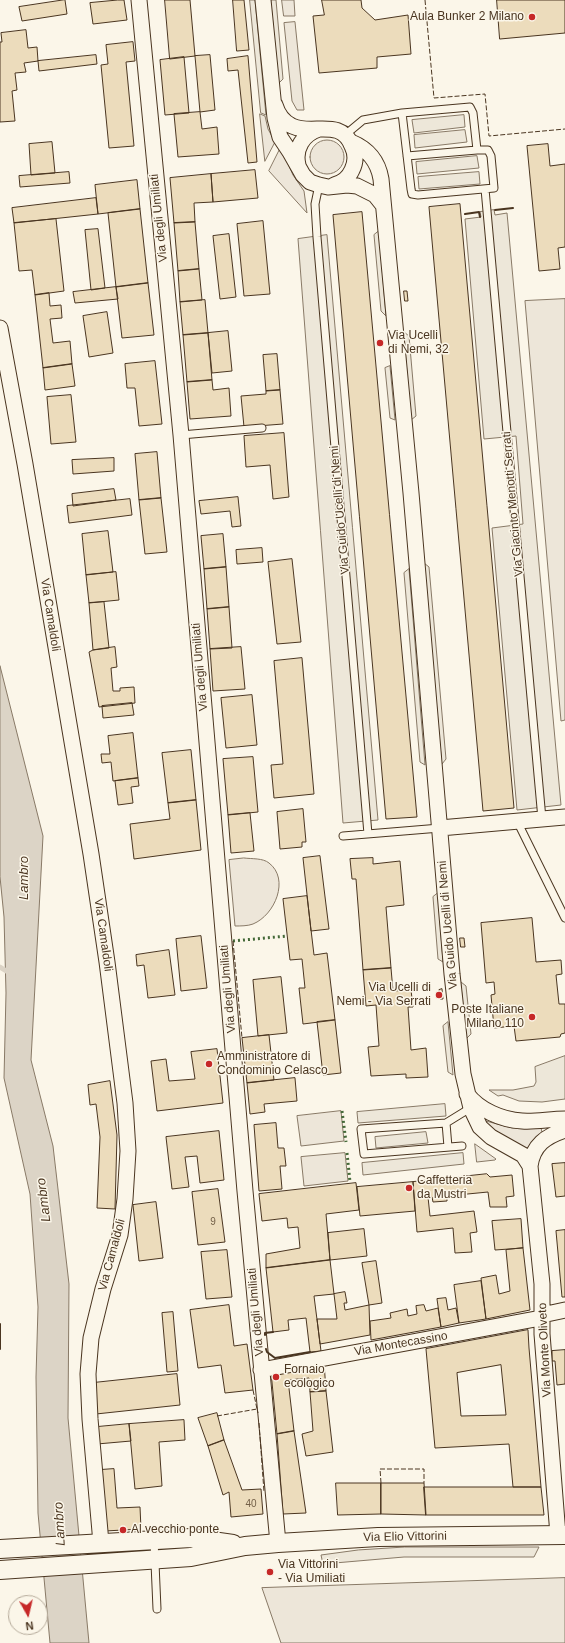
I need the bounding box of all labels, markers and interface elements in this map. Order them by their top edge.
place label: Aula Bunker 2 Milano [410,10,524,24]
marker: Aula Bunker 2 Milano [527,12,537,22]
street label: Via degli Umiliati [147,173,171,263]
place label: Via Ucelli di Nemi, 32 [388,329,449,357]
marker: Via Ucelli di Nemi, 32 [375,338,385,348]
street label: Via Giacinto Menotti Serrati [499,431,527,577]
street label: Via Guido Ucelli di Nemi [327,445,353,575]
street label: Via Camaldoli [37,577,63,653]
street label: Via degli Umiliati [189,622,211,712]
water label: Lambro [16,856,32,900]
street label: Via Guido Ucelli di Nemi [435,860,461,990]
street label: Via Camaldoli [91,897,115,973]
street label: Via degli Umiliati [217,944,239,1034]
place label: Via Ucelli di Nemi - Via Serrati [337,981,431,1009]
marker: Via Ucelli di Nemi - Via Serrati [434,990,444,1000]
place label: Poste Italiane Milano 110 [451,1003,524,1031]
marker: Poste Italiane Milano 110 [527,1012,537,1022]
place label: Amministratore di Condominio Celasco [217,1050,328,1078]
marker: Amministratore di Condominio Celasco [204,1059,214,1069]
place label: Caffetteria da Mustri [417,1174,472,1202]
water label: Lambro [34,1177,54,1223]
marker: Caffetteria da Mustri [404,1183,414,1193]
house number: 9 [210,1216,216,1228]
street label: Via Camaldoli [95,1217,129,1293]
street label: Via degli Umiliati [245,1267,267,1357]
street label: Via Monte Oliveto [535,1302,555,1398]
street label: Via Montecassino [353,1329,449,1359]
place label: Fornaio ecologico [284,1363,335,1391]
marker: Fornaio ecologico [271,1372,281,1382]
house number: 40 [245,1498,257,1510]
water label: Lambro [51,1502,69,1546]
place label: Al vecchio ponte [131,1523,219,1537]
marker: Al vecchio ponte [118,1525,128,1535]
street label: Via Elio Vittorini [363,1529,447,1545]
place label: Via Vittorini - Via Umiliati [278,1558,345,1586]
marker: Via Vittorini - Via Umiliati [265,1567,275,1577]
north arrow [8,1595,48,1635]
text: N [25,1619,34,1632]

